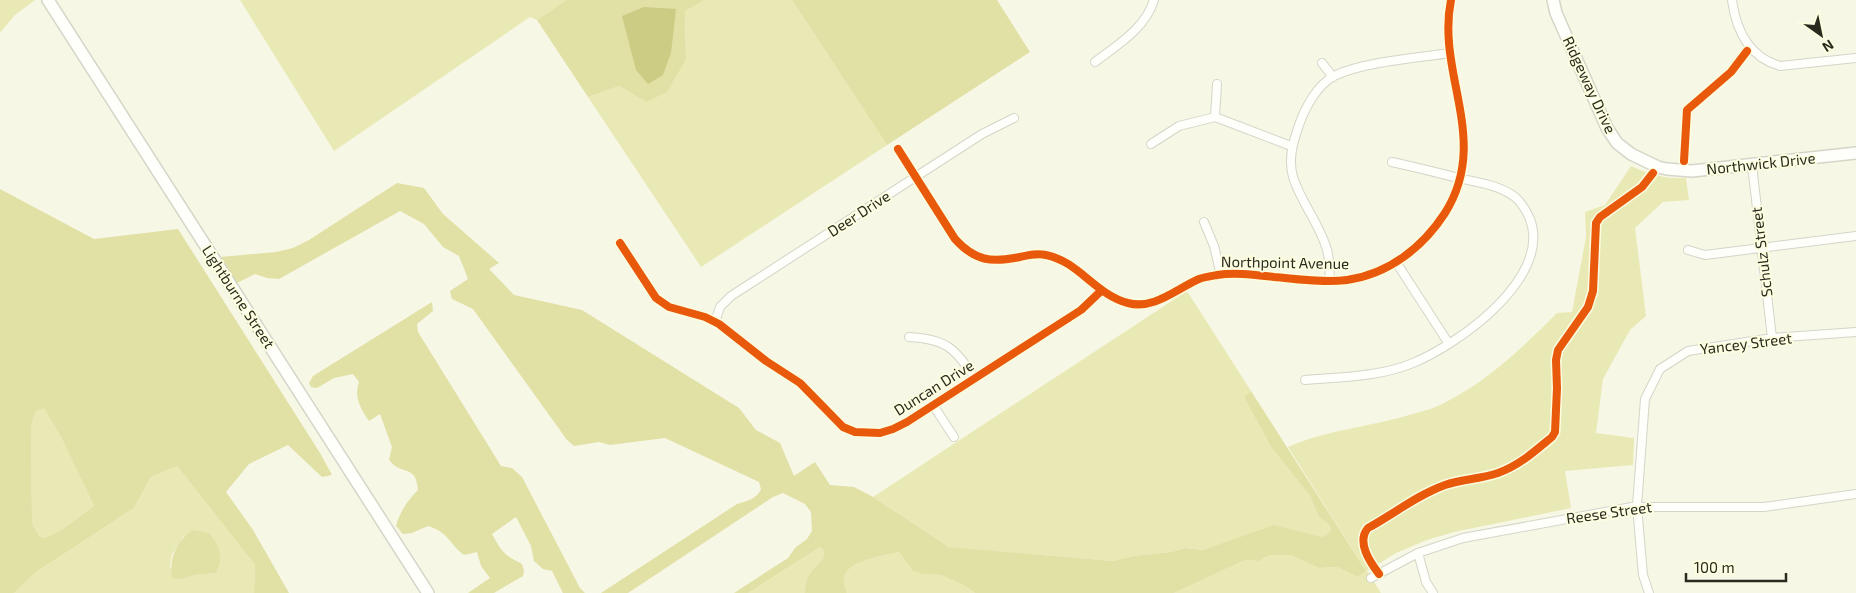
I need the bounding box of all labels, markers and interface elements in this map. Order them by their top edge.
north arrow [1796,10,1846,60]
street label: Ridgeway Drive [1560,33,1620,136]
text: N [1819,36,1837,56]
street label: Northwick Drive [1706,148,1816,178]
street label: Deer Drive [824,186,893,240]
street label: Schulz Street [1747,206,1775,298]
street label: Lightburne Street [199,242,279,352]
street label: Northpoint Avenue [1221,252,1349,272]
street label: Yancey Street [1699,328,1793,358]
street label: Duncan Drive [890,356,977,419]
street label: Reese Street [1565,497,1653,527]
scale bar [1686,550,1786,582]
text: 100 m [1694,558,1735,576]

